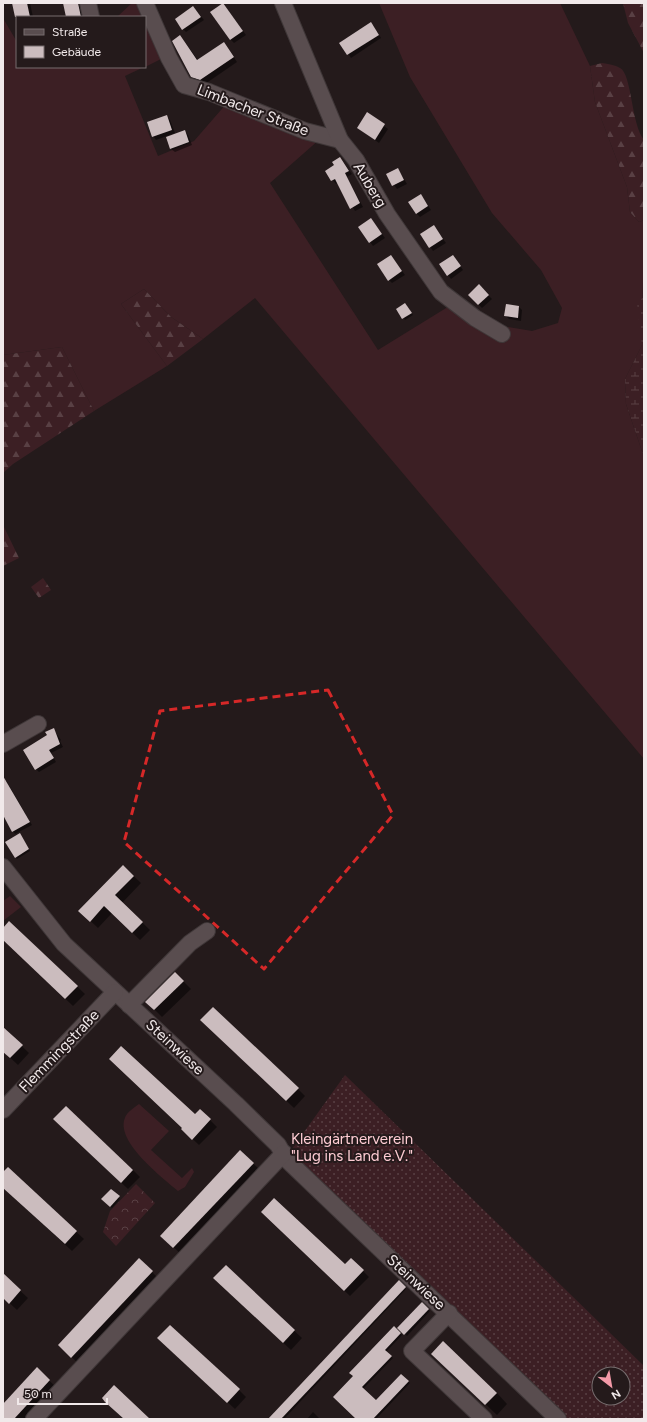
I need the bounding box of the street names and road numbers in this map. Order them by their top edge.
street label: Limbacher Straße [195,80,311,140]
street label: Auberg [350,159,390,211]
street label: Flemmingstraße [15,1006,103,1096]
street label: Steinwiese [142,1015,208,1079]
street label: Steinwiese [383,1250,449,1314]

